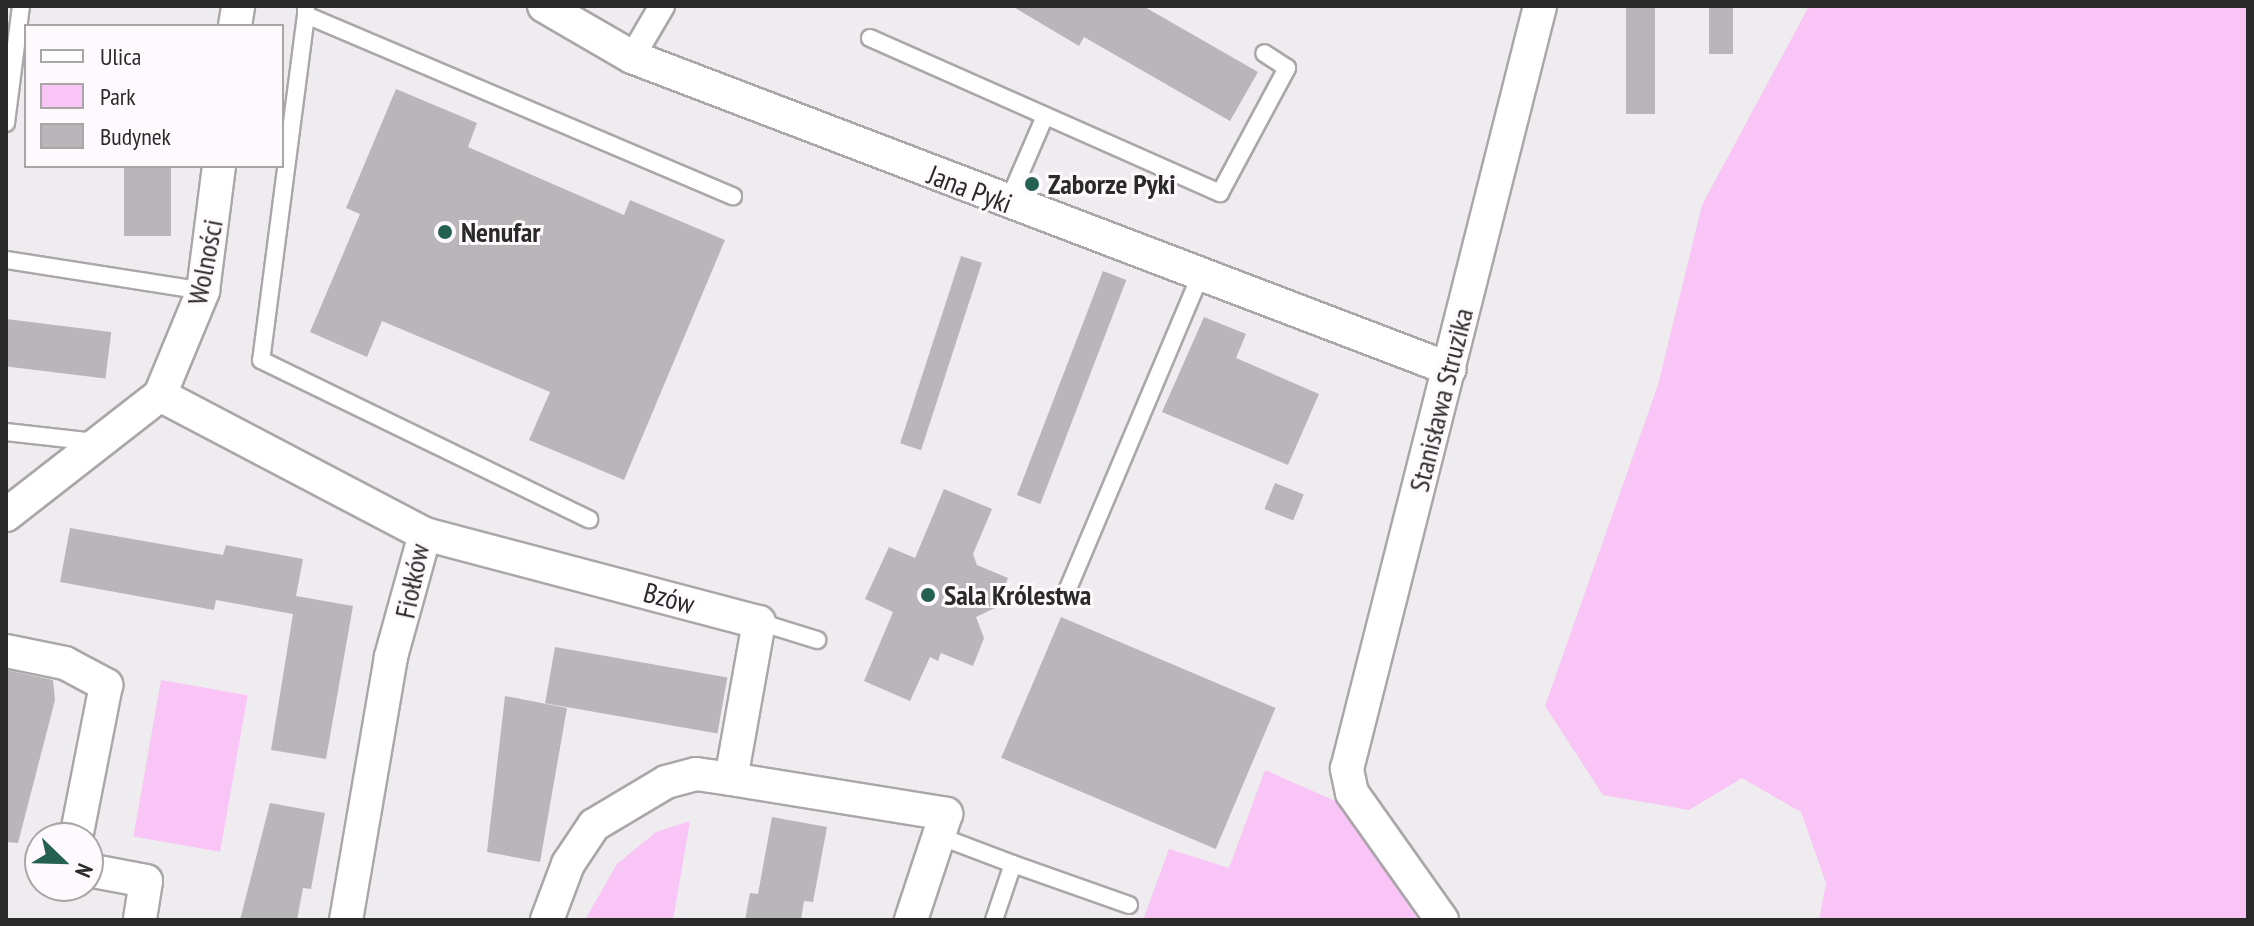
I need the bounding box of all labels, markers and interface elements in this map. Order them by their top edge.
legend [24,24,284,168]
text: Ulica [100,41,141,72]
text: Park [100,81,136,112]
text: Budynek [100,121,171,152]
street label: Jana Pyki [923,158,1017,220]
place label: Zaborze Pyki [1048,167,1176,201]
marker: Zaborze Pyki [1023,175,1041,193]
place label: Nenufar [461,215,540,249]
street label: Wolności [180,216,230,308]
marker: Nenufar [436,223,454,241]
street label: Stanisława Struzika [1402,305,1480,495]
street label: Fiołków [388,541,436,621]
street label: Bzów [640,575,698,621]
place label: Sala Królestwa [944,578,1091,612]
marker: Sala Królestwa [919,586,937,604]
north arrow [24,822,104,902]
text: N [69,860,99,882]

